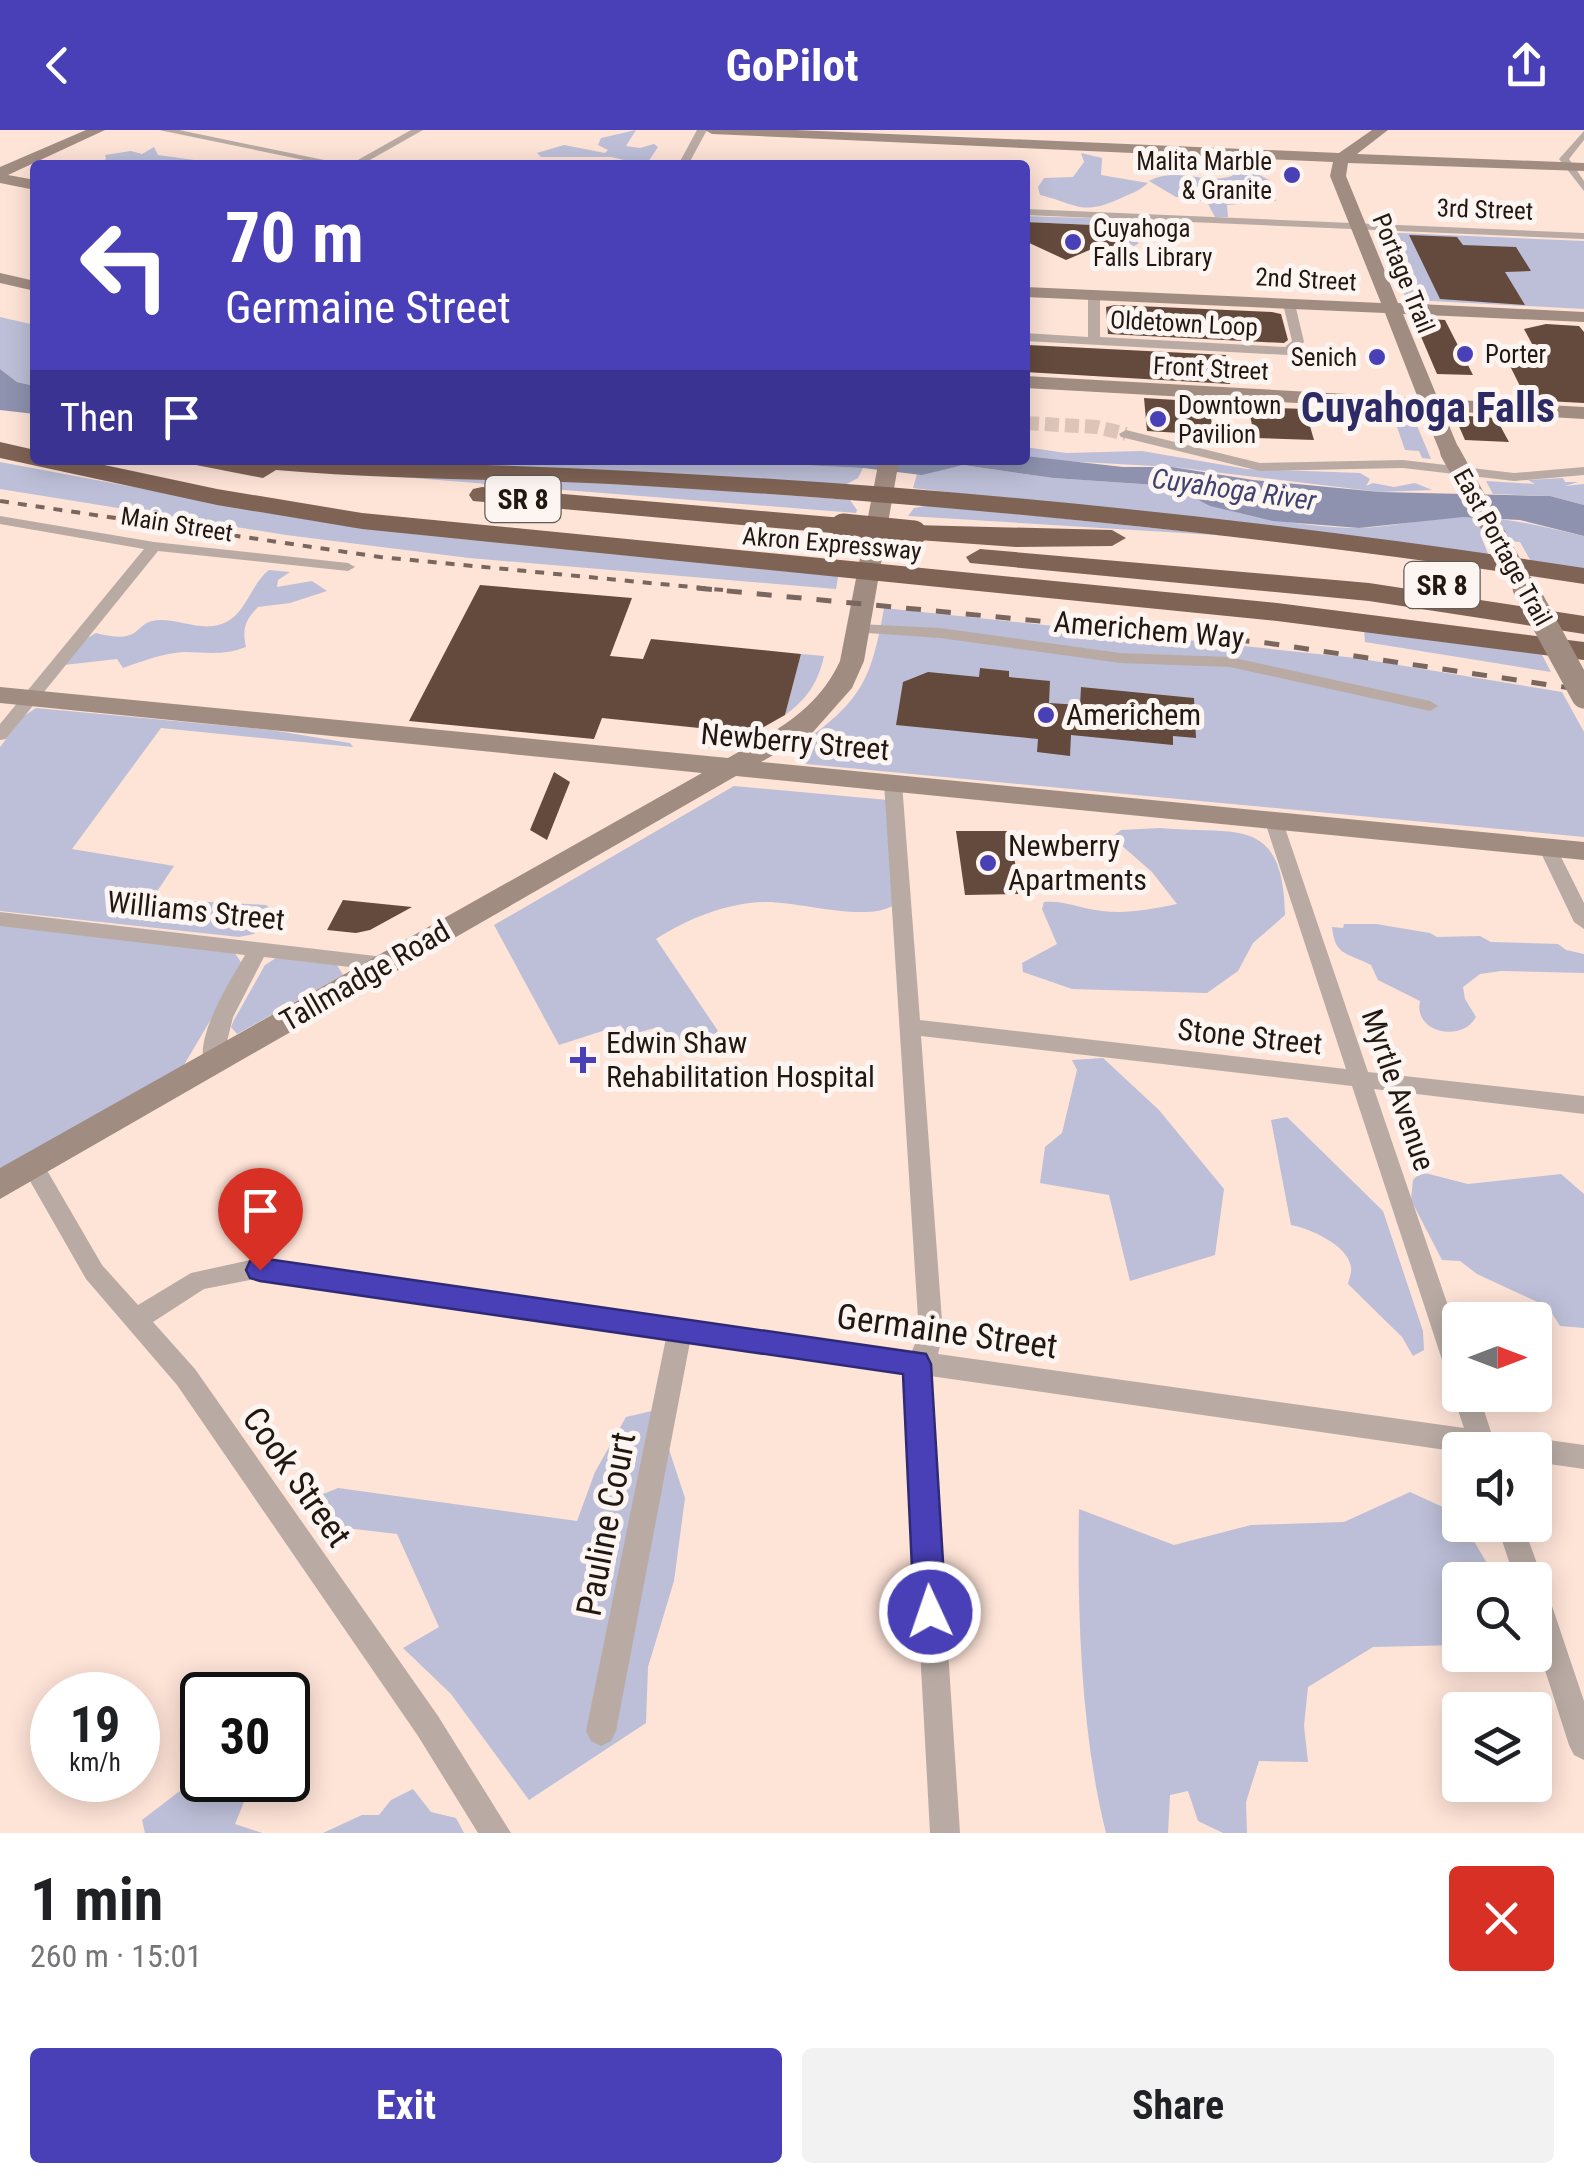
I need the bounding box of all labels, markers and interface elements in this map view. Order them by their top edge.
icon: back [30,38,85,93]
icon: share [1499,38,1554,93]
text: GoPilot [725,39,859,92]
place label: Malita Marble & Granite [1136,147,1272,205]
marker: Malita Marble & Granite [1281,164,1303,186]
street label: 3rd Street [1436,193,1534,226]
text: 70 m [225,197,364,279]
icon: left [60,200,190,330]
street label: Portage Trail [1367,209,1441,337]
place label: Cuyahoga Falls Library [1093,214,1213,272]
marker: Cuyahoga Falls Library [1062,231,1084,253]
street label: 2nd Street [1255,262,1357,297]
text: Germaine Street [225,281,511,334]
street label: Oldetown Loop [1109,305,1259,342]
place label: Porter [1485,340,1547,369]
place label: Senich [1291,343,1357,372]
marker: Porter [1454,343,1476,365]
marker: Senich [1366,346,1388,368]
street label: Front Street [1153,351,1269,386]
district label: Cuyahoga Falls [1301,383,1555,432]
icon: arrive [154,390,209,445]
place label: Downtown Pavilion [1178,391,1281,449]
text: Then [60,396,134,440]
marker: Downtown Pavilion [1147,408,1169,430]
water label: Cuyahoga River [1150,462,1319,517]
street label: East Portage Trail [1448,464,1558,631]
road number: SR 8 [486,476,560,522]
street label: Main Street [119,501,235,548]
street label: Akron Expressway [741,521,923,566]
road number: SR 8 [1404,562,1480,608]
street label: Americhem Way [1052,604,1246,655]
place label: Americhem [1066,697,1201,732]
marker: Americhem [1035,704,1057,726]
street label: Newberry Street [699,716,891,767]
place label: Newberry Apartments [1008,828,1147,897]
marker: Newberry Apartments [977,852,999,874]
street label: Williams Street [106,884,287,937]
street label: Tallmadge Road [274,913,456,1038]
street label: Myrtle Avenue [1355,1005,1442,1175]
street label: Stone Street [1176,1012,1324,1061]
place label: Edwin Shaw Rehabilitation Hospital [606,1025,875,1094]
marker: Edwin Shaw Rehabilitation Hospital [570,1047,596,1073]
pin [218,1168,303,1271]
icon: arrive [233,1183,288,1238]
street label: Germaine Street [834,1296,1060,1367]
north arrow [1442,1302,1552,1412]
map controls [1442,1302,1552,1802]
street label: Cook Street [234,1400,360,1555]
street label: Pauline Court [569,1429,644,1620]
button: sound [1442,1432,1552,1542]
position arrow [878,1560,982,1664]
button: search [1442,1562,1552,1672]
speed limit sign: 30 [180,1672,310,1802]
button: layers [1442,1692,1552,1802]
text: 19 [70,1696,120,1754]
text: km/h [69,1748,121,1777]
text: 1 min [30,1864,163,1935]
button: close [1449,1866,1554,1971]
text: 260 m · 15:01 [30,1937,202,1975]
button: Exit [30,2048,782,2163]
button: Share [802,2048,1554,2163]

